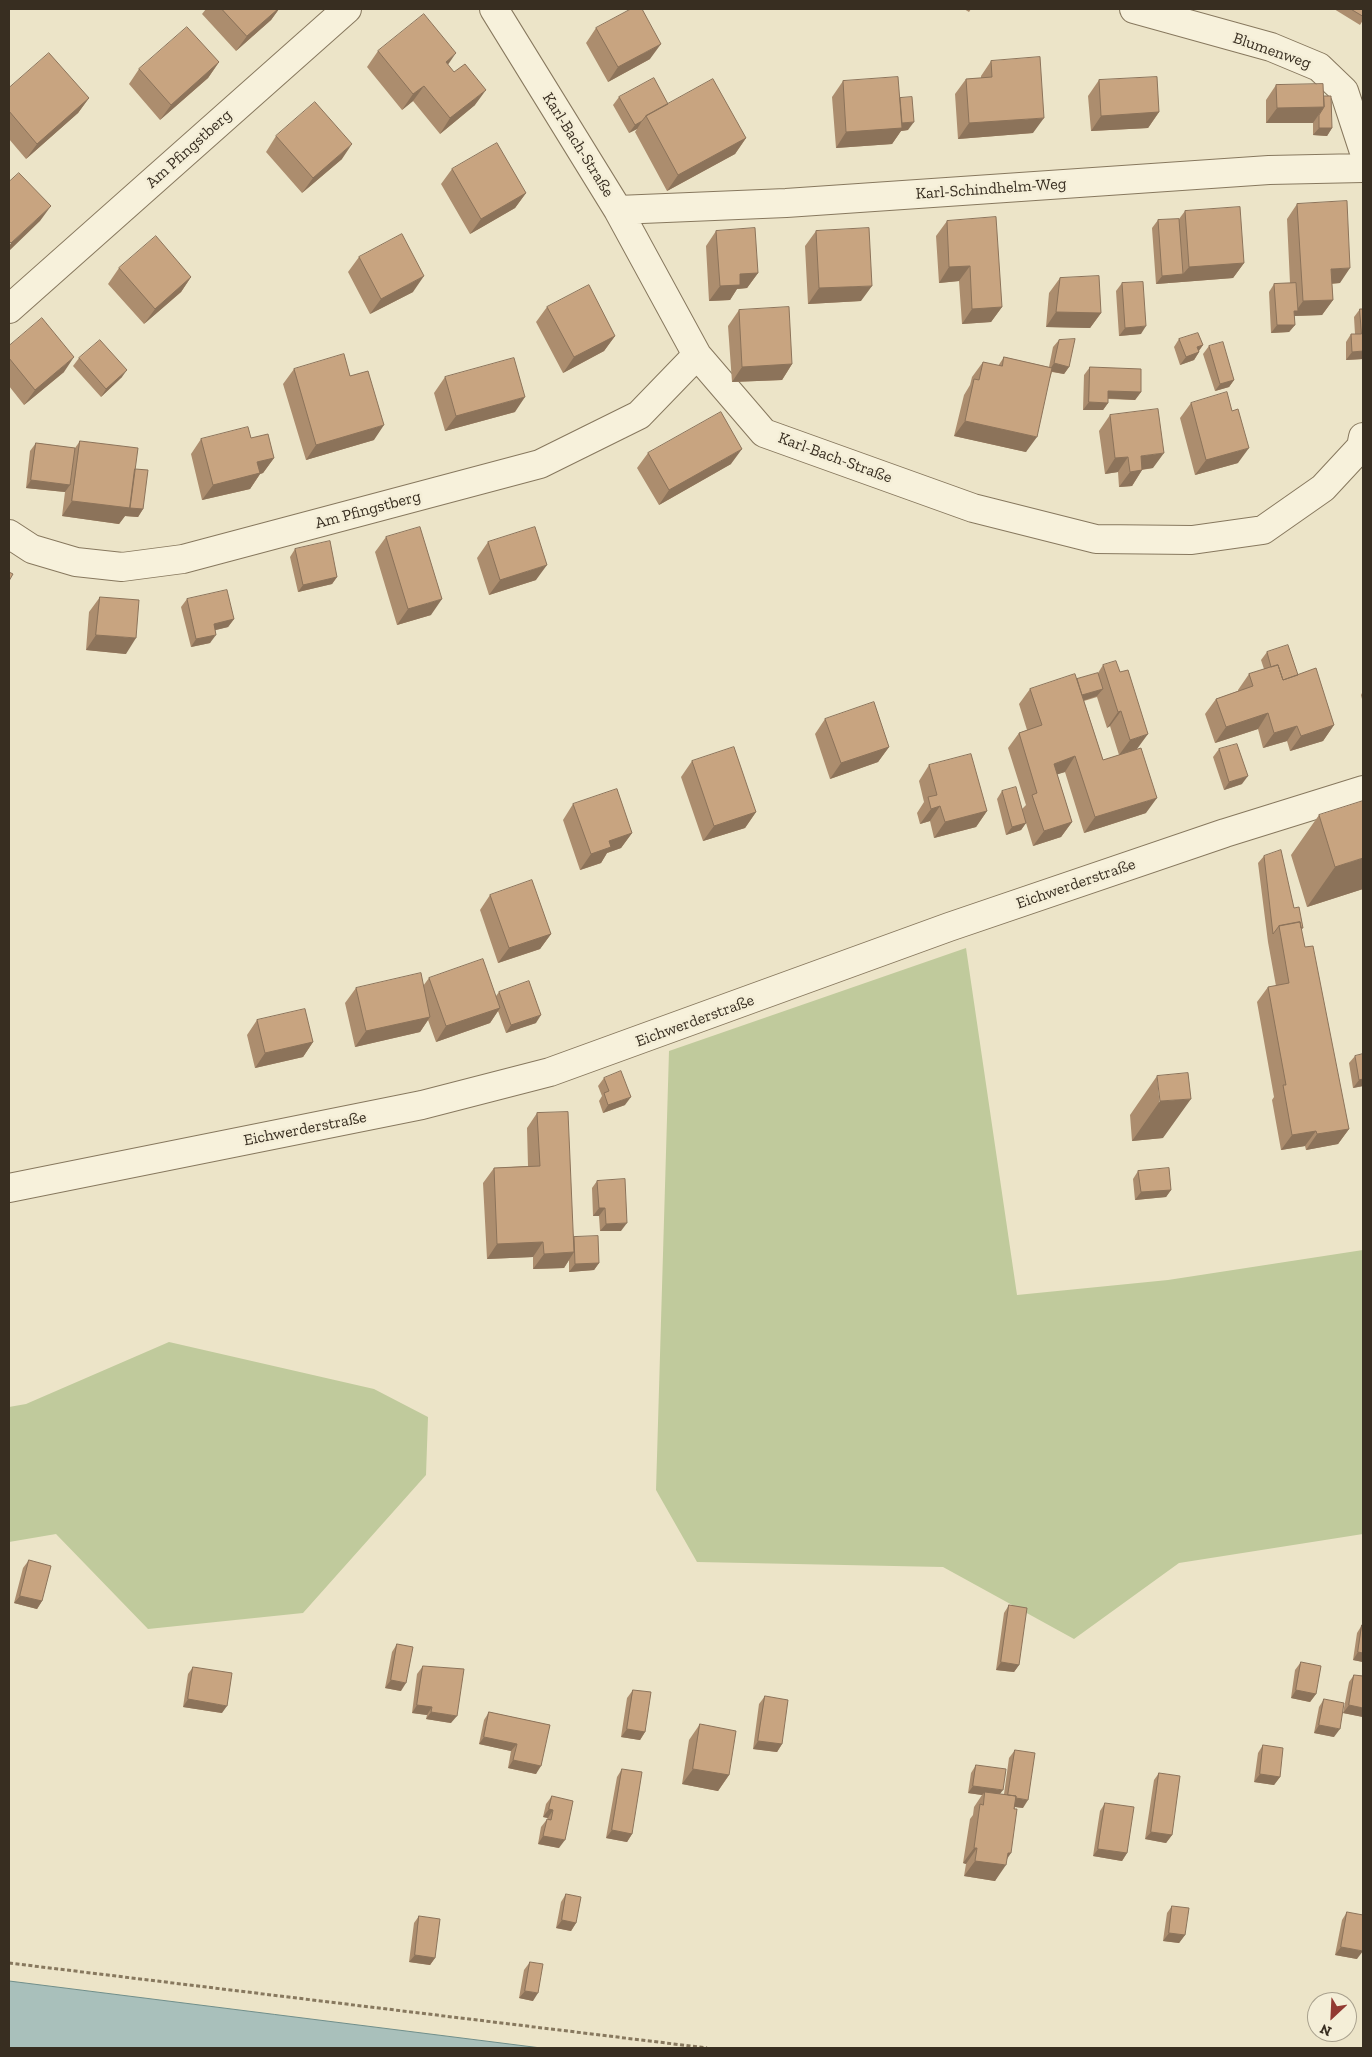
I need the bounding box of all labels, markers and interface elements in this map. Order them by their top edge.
street label: Blumenweg [1230,29,1314,73]
street label: Karl-Bach-Straße [538,89,618,201]
street label: Am Pfingstberg [142,106,236,192]
street label: Karl-Schindhelm-Weg [915,174,1067,204]
street label: Karl-Bach-Straße [775,428,895,488]
street label: Am Pfingstberg [313,487,423,533]
street label: Eichwerderstraße [1014,855,1138,913]
street label: Eichwerderstraße [633,991,757,1051]
street label: Eichwerderstraße [242,1108,368,1150]
north arrow [1307,1992,1357,2042]
text: N [1317,2020,1334,2040]

